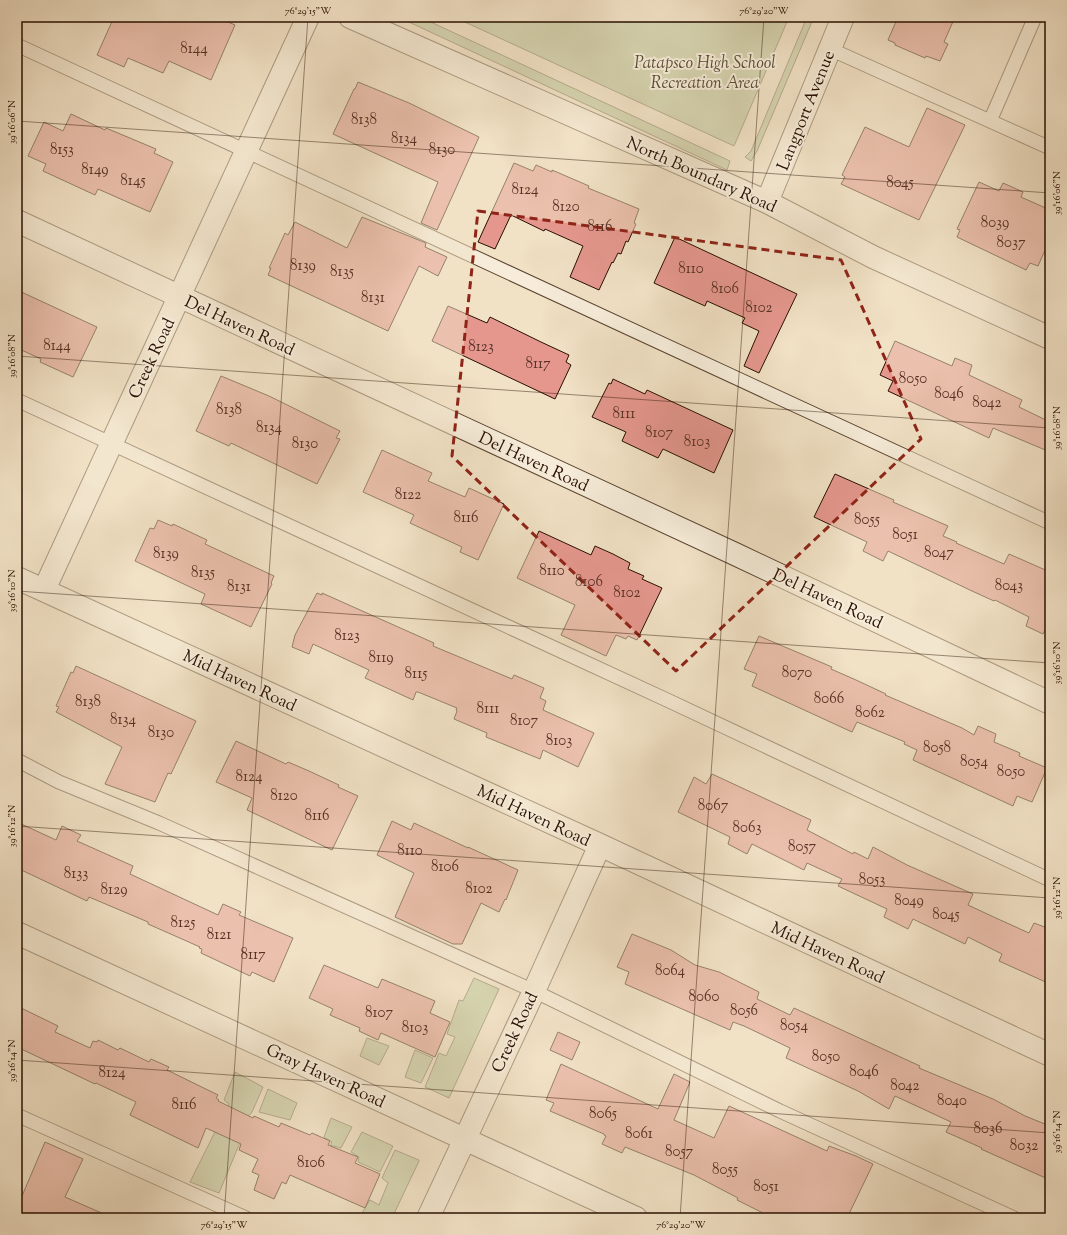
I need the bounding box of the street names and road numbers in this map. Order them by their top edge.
street label: Langport Avenue [772,47,842,174]
street label: North Boundary Road [622,132,780,220]
street label: Del Haven Road [180,291,298,363]
street label: Creek Road [124,314,182,403]
street label: Del Haven Road [474,427,592,499]
street label: Del Haven Road [768,564,886,636]
street label: Mid Haven Road [178,645,300,719]
street label: Mid Haven Road [472,780,594,854]
street label: Mid Haven Road [766,917,888,991]
street label: Creek Road [487,988,545,1077]
street label: Gray Haven Road [262,1039,389,1115]

